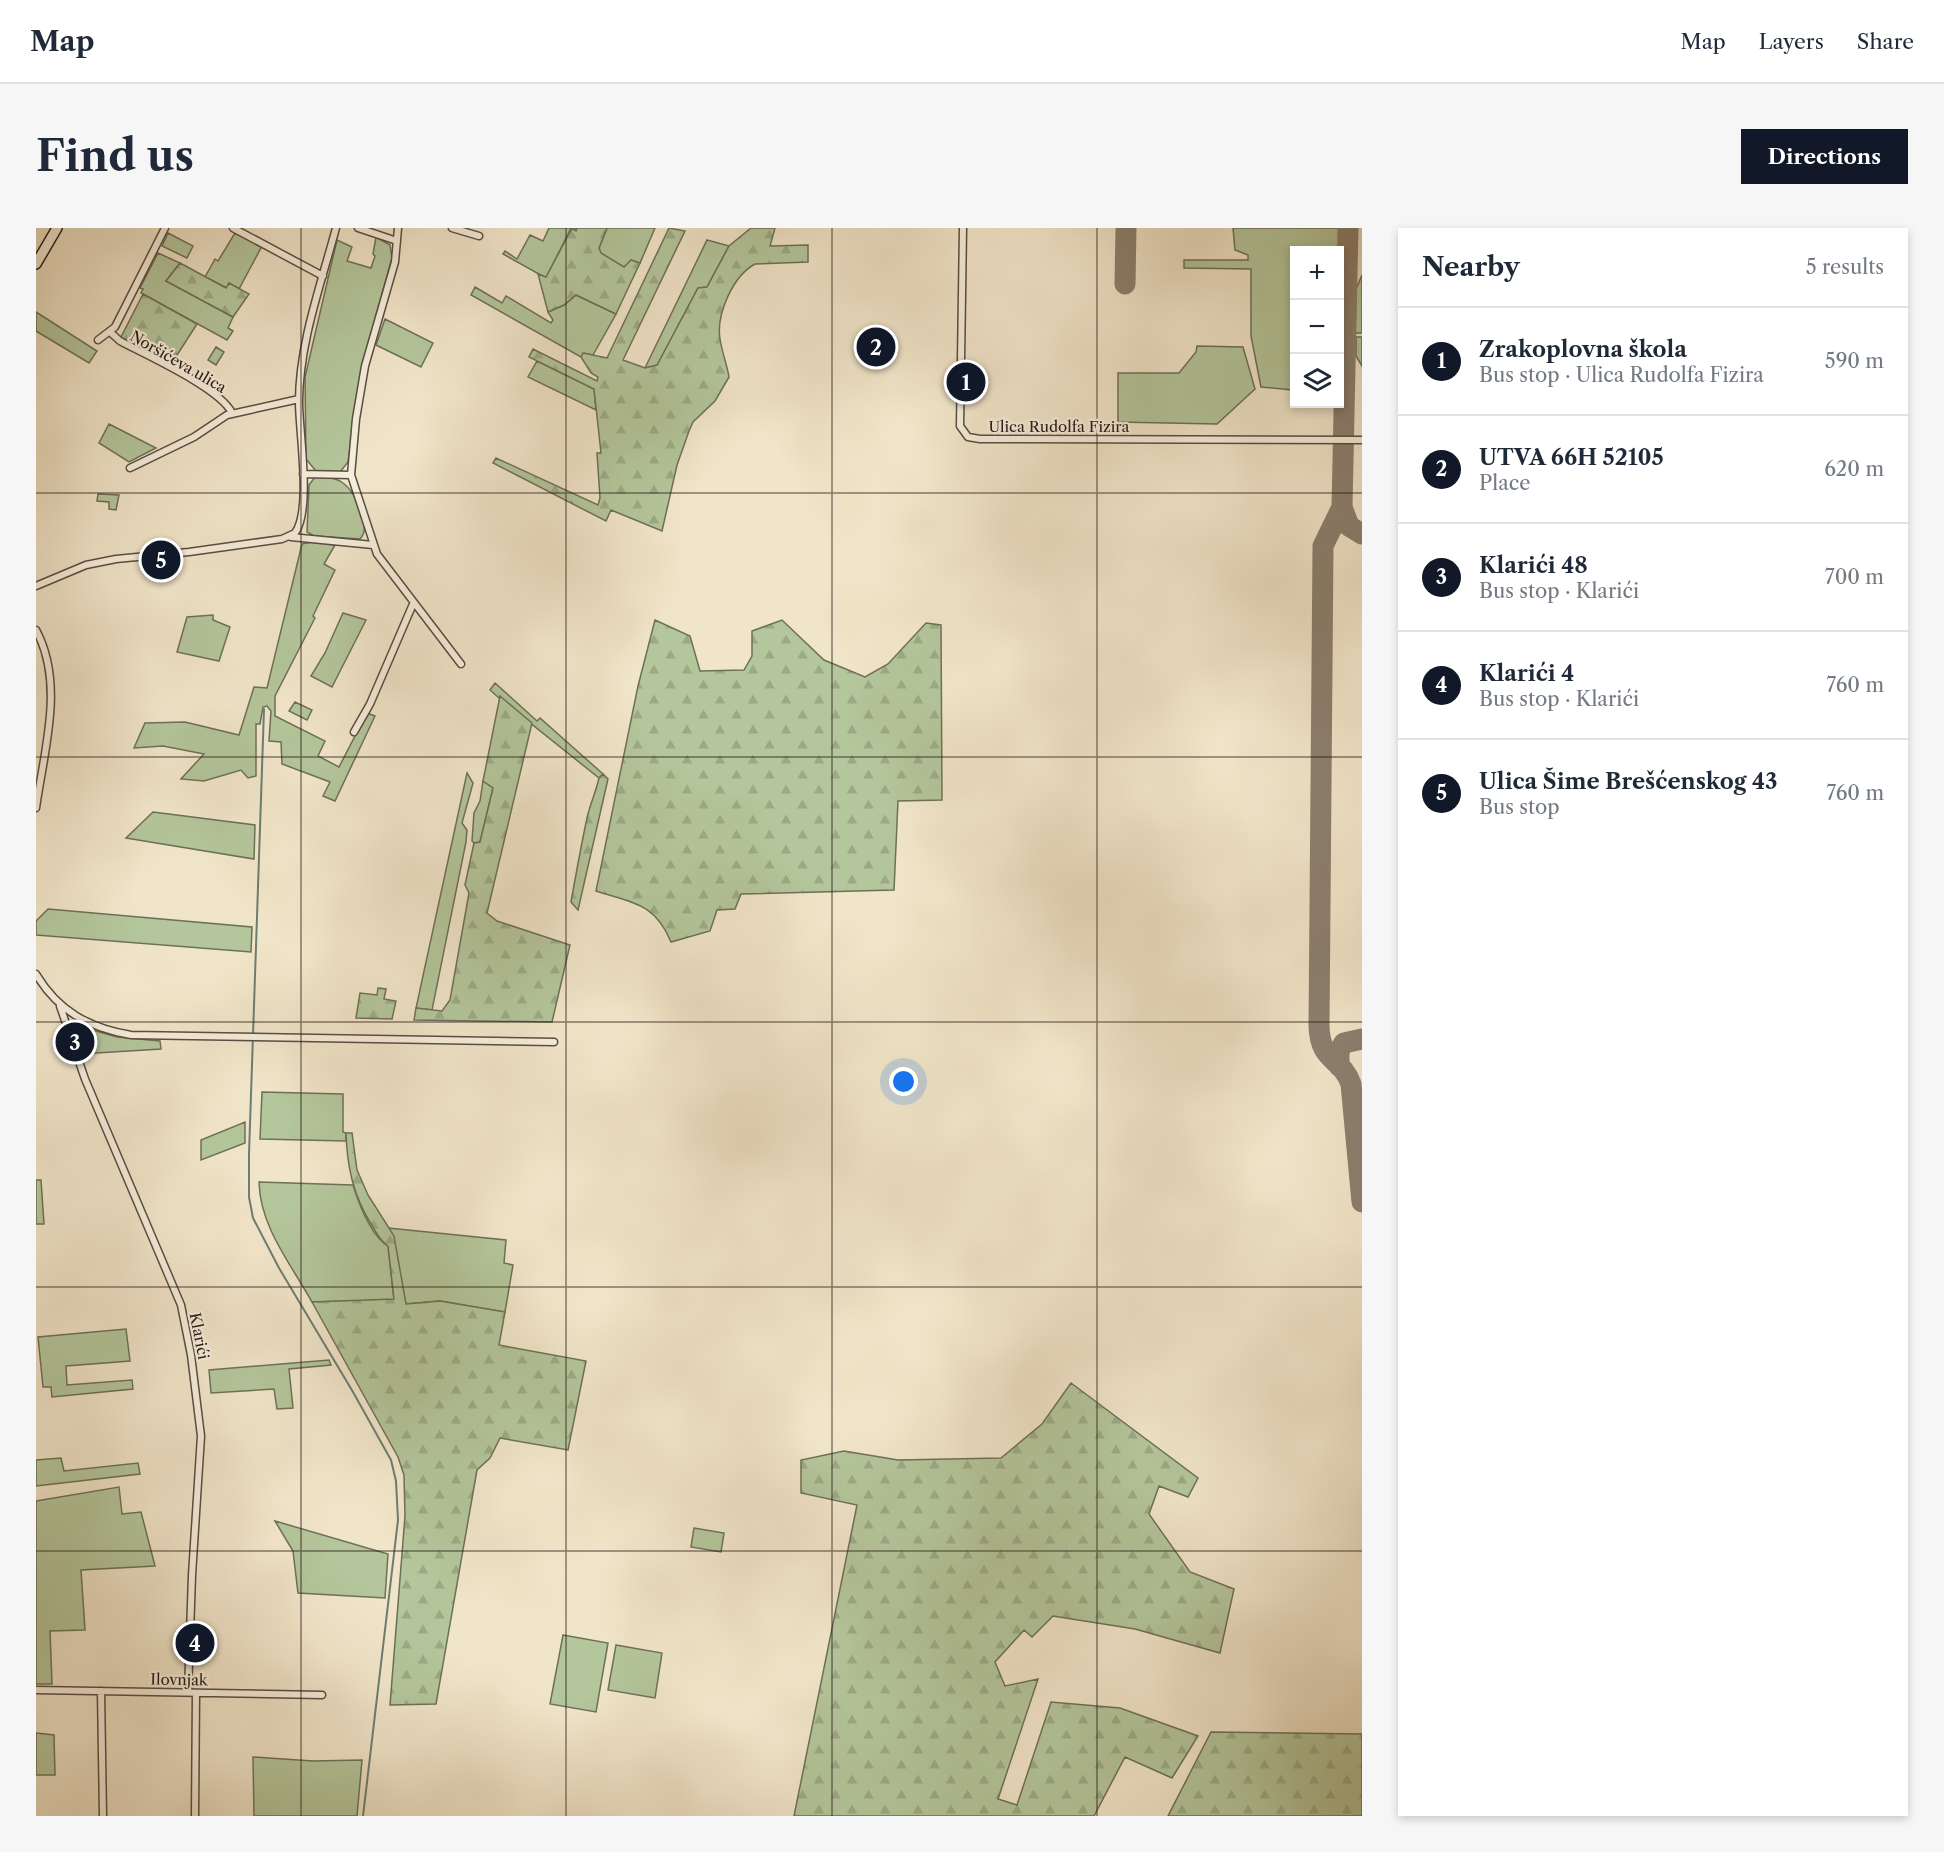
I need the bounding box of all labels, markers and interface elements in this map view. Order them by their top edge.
text: Map [30,24,94,58]
text: Map [1681,29,1726,54]
text: Layers [1759,29,1824,54]
text: Share [1857,29,1914,54]
button: Directions [1741,129,1908,184]
text: Find us [36,130,194,182]
map controls [1290,246,1344,408]
button: + [1290,246,1344,300]
text: Nearby [1422,251,1520,283]
text: 5 results [1806,255,1884,279]
button: − [1290,300,1344,354]
pin: 2 [856,324,896,370]
street label: Noršićeva ulica [127,326,230,397]
text: Zrakoplovna škola [1479,336,1687,363]
text: 1 [1437,349,1446,373]
text: 590 m [1825,349,1884,373]
button: layers [1290,354,1344,408]
pin: 1 [946,360,986,404]
text: Bus stop · Ulica Rudolfa Fizira [1479,363,1764,387]
street label: Ulica Rudolfa Fizira [988,417,1130,436]
text: UTVA 66H 52105 [1479,444,1664,471]
text: 2 [1436,457,1447,481]
text: 620 m [1824,457,1884,481]
text: Place [1479,471,1530,495]
pin: 5 [142,538,180,582]
text: Klarići 48 [1479,552,1588,579]
text: 3 [1436,565,1447,589]
text: 700 m [1825,565,1884,589]
text: Bus stop · Klarići [1479,579,1639,603]
text: Klarići 4 [1479,660,1574,687]
text: 4 [1436,673,1447,697]
text: 760 m [1826,673,1884,697]
text: Bus stop · Klarići [1479,687,1639,711]
text: Ulica Šime Brešćenskog 43 [1479,768,1777,795]
text: 5 [1436,781,1447,805]
text: 760 m [1826,781,1884,805]
text: Bus stop [1479,795,1560,819]
pin: 3 [56,1020,94,1064]
your location [889,1067,918,1096]
street label: Klarići [186,1311,213,1361]
pin: 4 [176,1620,214,1666]
street label: Ilovnjak [150,1670,209,1690]

